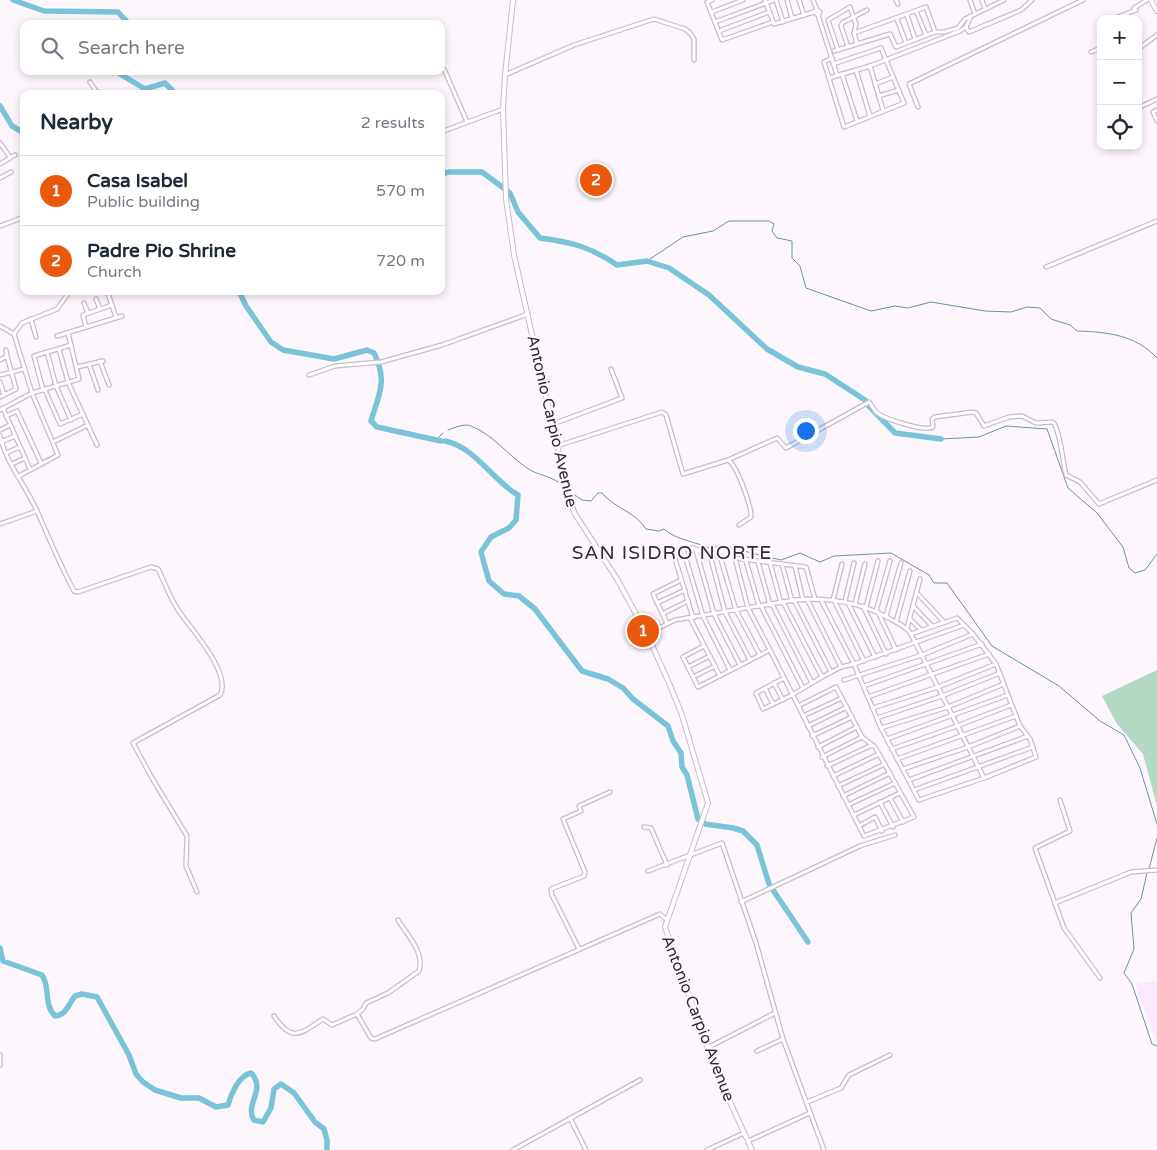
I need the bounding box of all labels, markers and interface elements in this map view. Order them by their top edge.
map controls [1097,15,1142,150]
button: + [1097,15,1142,60]
search box [20,20,445,75]
icon: search [38,34,66,62]
text: Search here [78,37,185,59]
button: − [1097,60,1142,105]
button: locate [1097,105,1142,150]
text: Nearby [40,110,113,135]
text: 2 results [361,113,425,133]
pin: 2 [580,161,612,199]
text: Casa Isabel [87,170,188,192]
text: 1 [51,181,61,201]
text: 570 m [376,181,425,201]
text: Public building [87,192,200,212]
text: Padre Pio Shrine [87,240,236,262]
text: 2 [51,251,61,271]
text: 720 m [376,251,425,271]
text: Church [87,262,142,282]
street label: Antonio Carpio Avenue [522,333,582,509]
your location [793,418,819,444]
district label: SAN ISIDRO NORTE [572,542,772,564]
pin: 1 [627,612,659,650]
street label: Antonio Carpio Avenue [657,933,739,1104]

